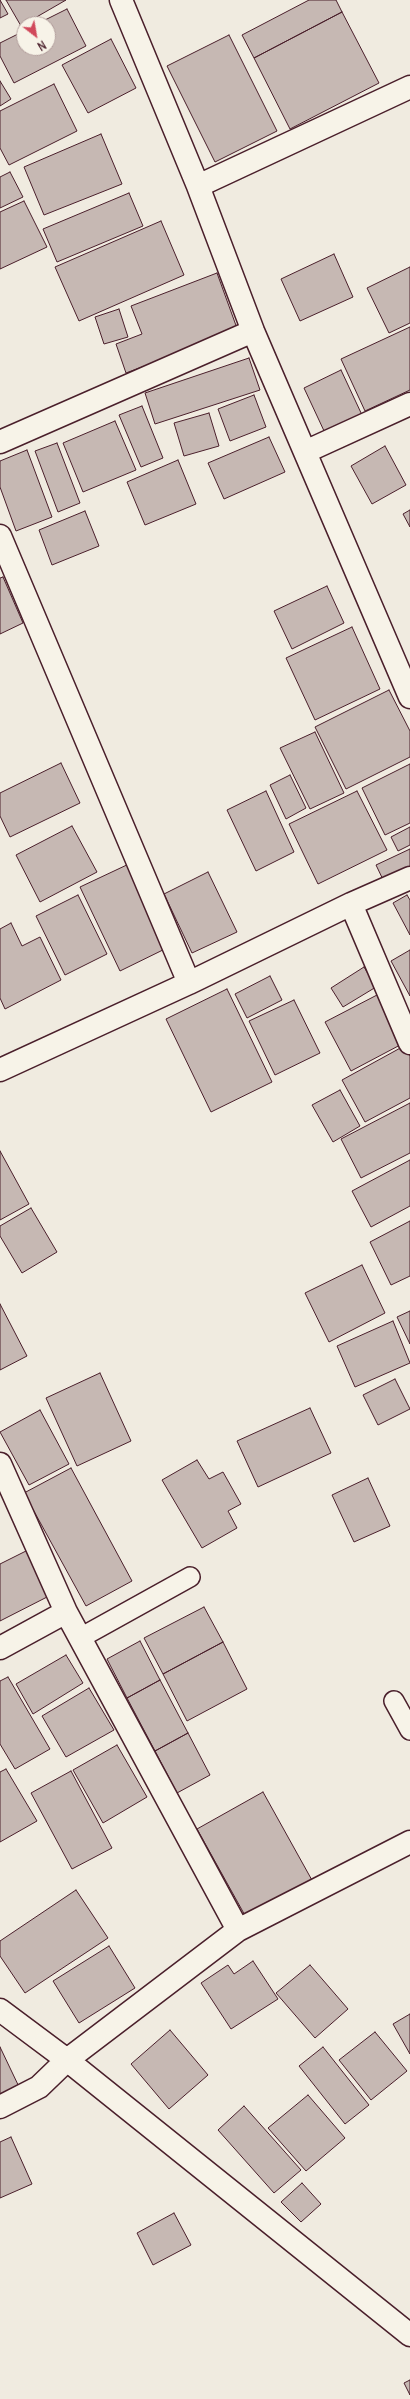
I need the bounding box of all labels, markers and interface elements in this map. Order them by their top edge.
north arrow [16,16,56,56]
text: N [35,37,49,53]

